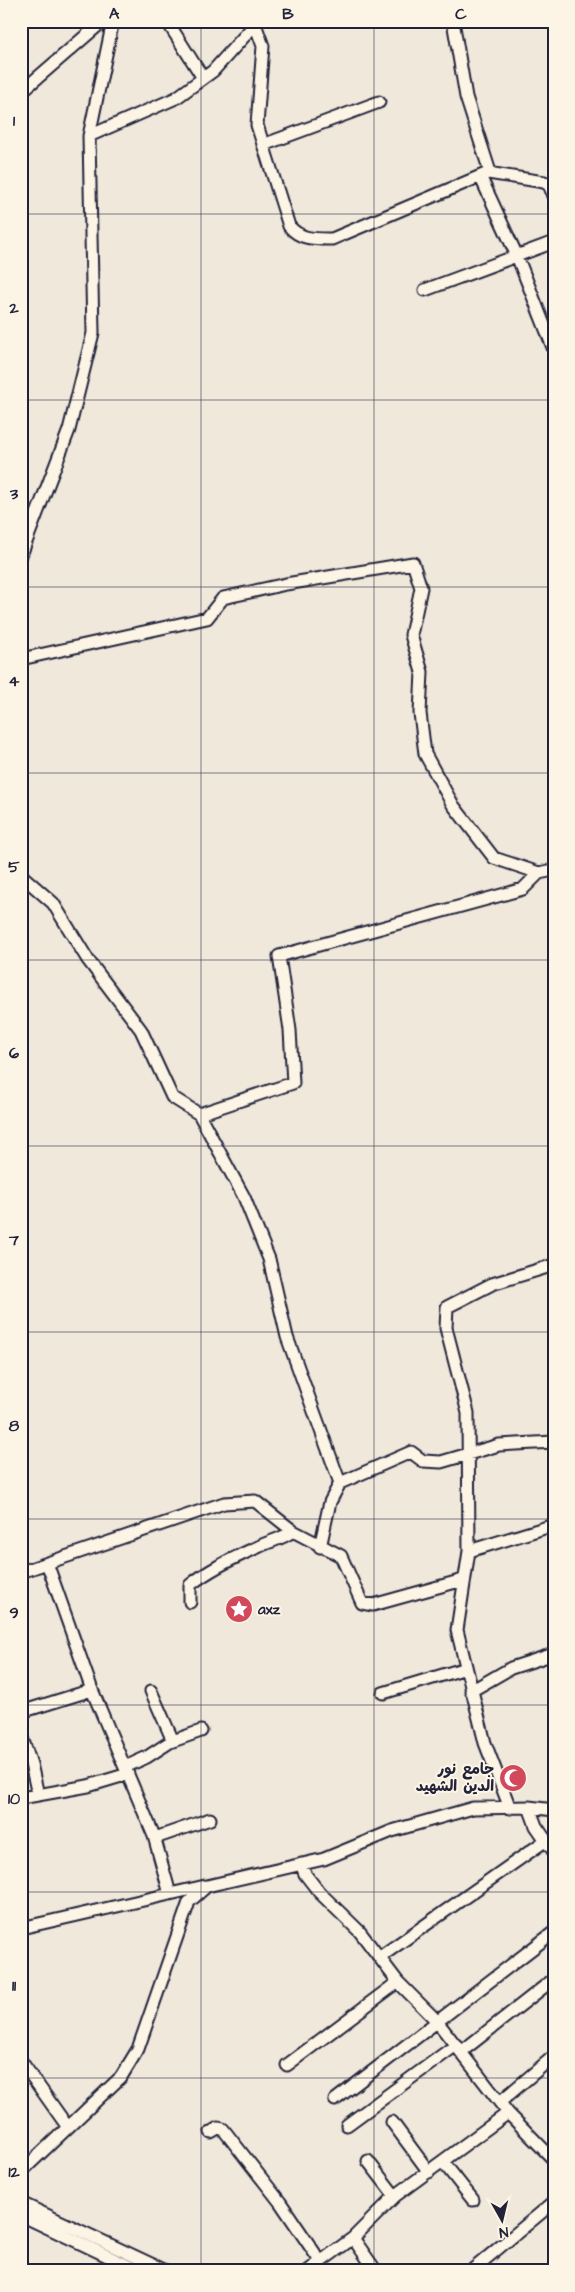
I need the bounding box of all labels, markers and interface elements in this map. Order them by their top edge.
text: A [109,3,120,25]
text: B [282,3,294,25]
text: C [455,3,467,25]
text: 1 [13,110,16,132]
text: 2 [8,297,19,319]
text: 3 [9,483,19,505]
text: 4 [9,670,20,692]
text: 5 [8,856,20,878]
text: 6 [9,1042,19,1064]
text: 7 [8,1229,19,1251]
text: 8 [9,1415,20,1437]
place icon: axz [224,1594,254,1624]
place label: axz [257,1599,281,1620]
text: 9 [9,1602,19,1624]
place label: جامع نور الدين الشهيد [416,1759,494,1797]
mosque icon: جامع نور الدين الشهيد [498,1763,528,1793]
text: 10 [8,1788,20,1810]
text: 11 [12,1975,17,1997]
text: 12 [8,2161,20,2183]
north arrow [478,2194,528,2244]
text: N [498,2221,509,2242]

